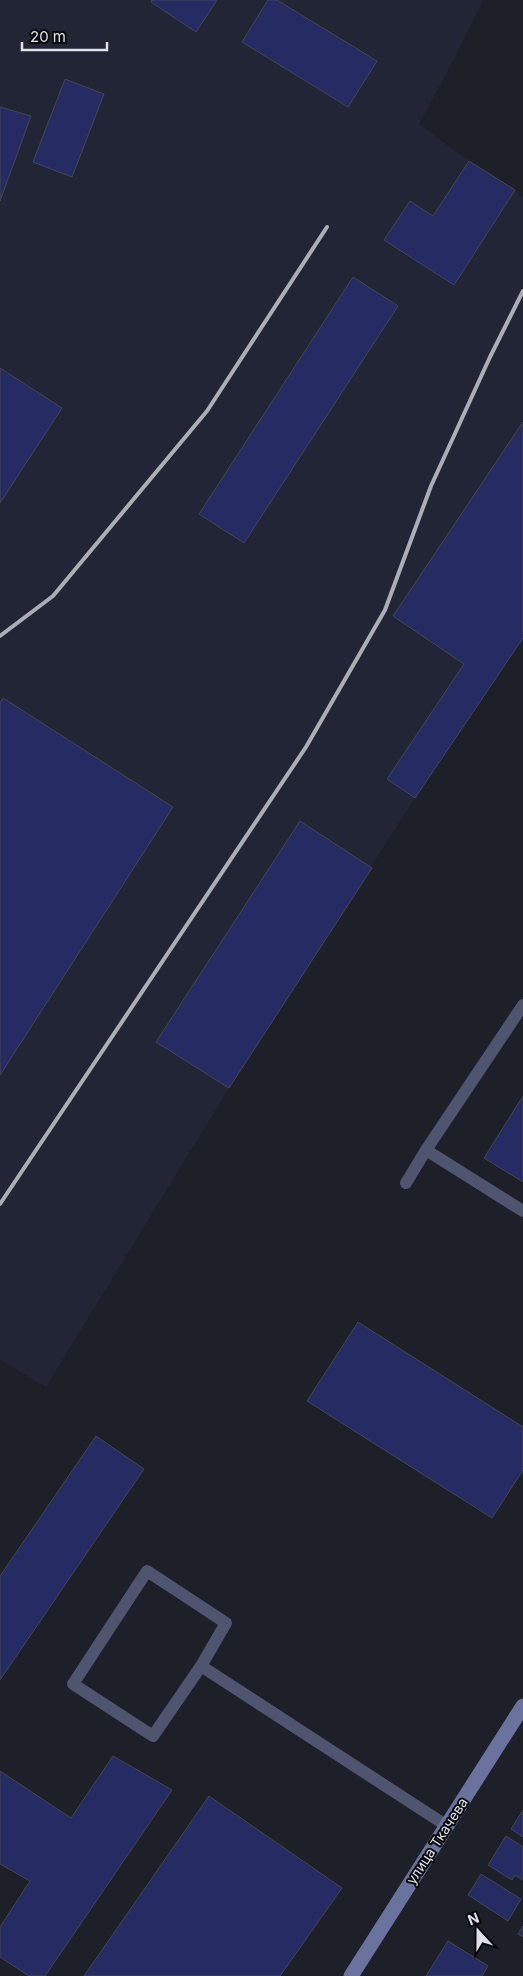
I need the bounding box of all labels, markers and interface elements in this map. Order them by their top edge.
scale bar [22,20,108,52]
text: 20 m [30,27,66,46]
street label: улица Ткачева [402,1794,471,1887]
north arrow [453,1906,503,1956]
text: N [465,1909,481,1928]

